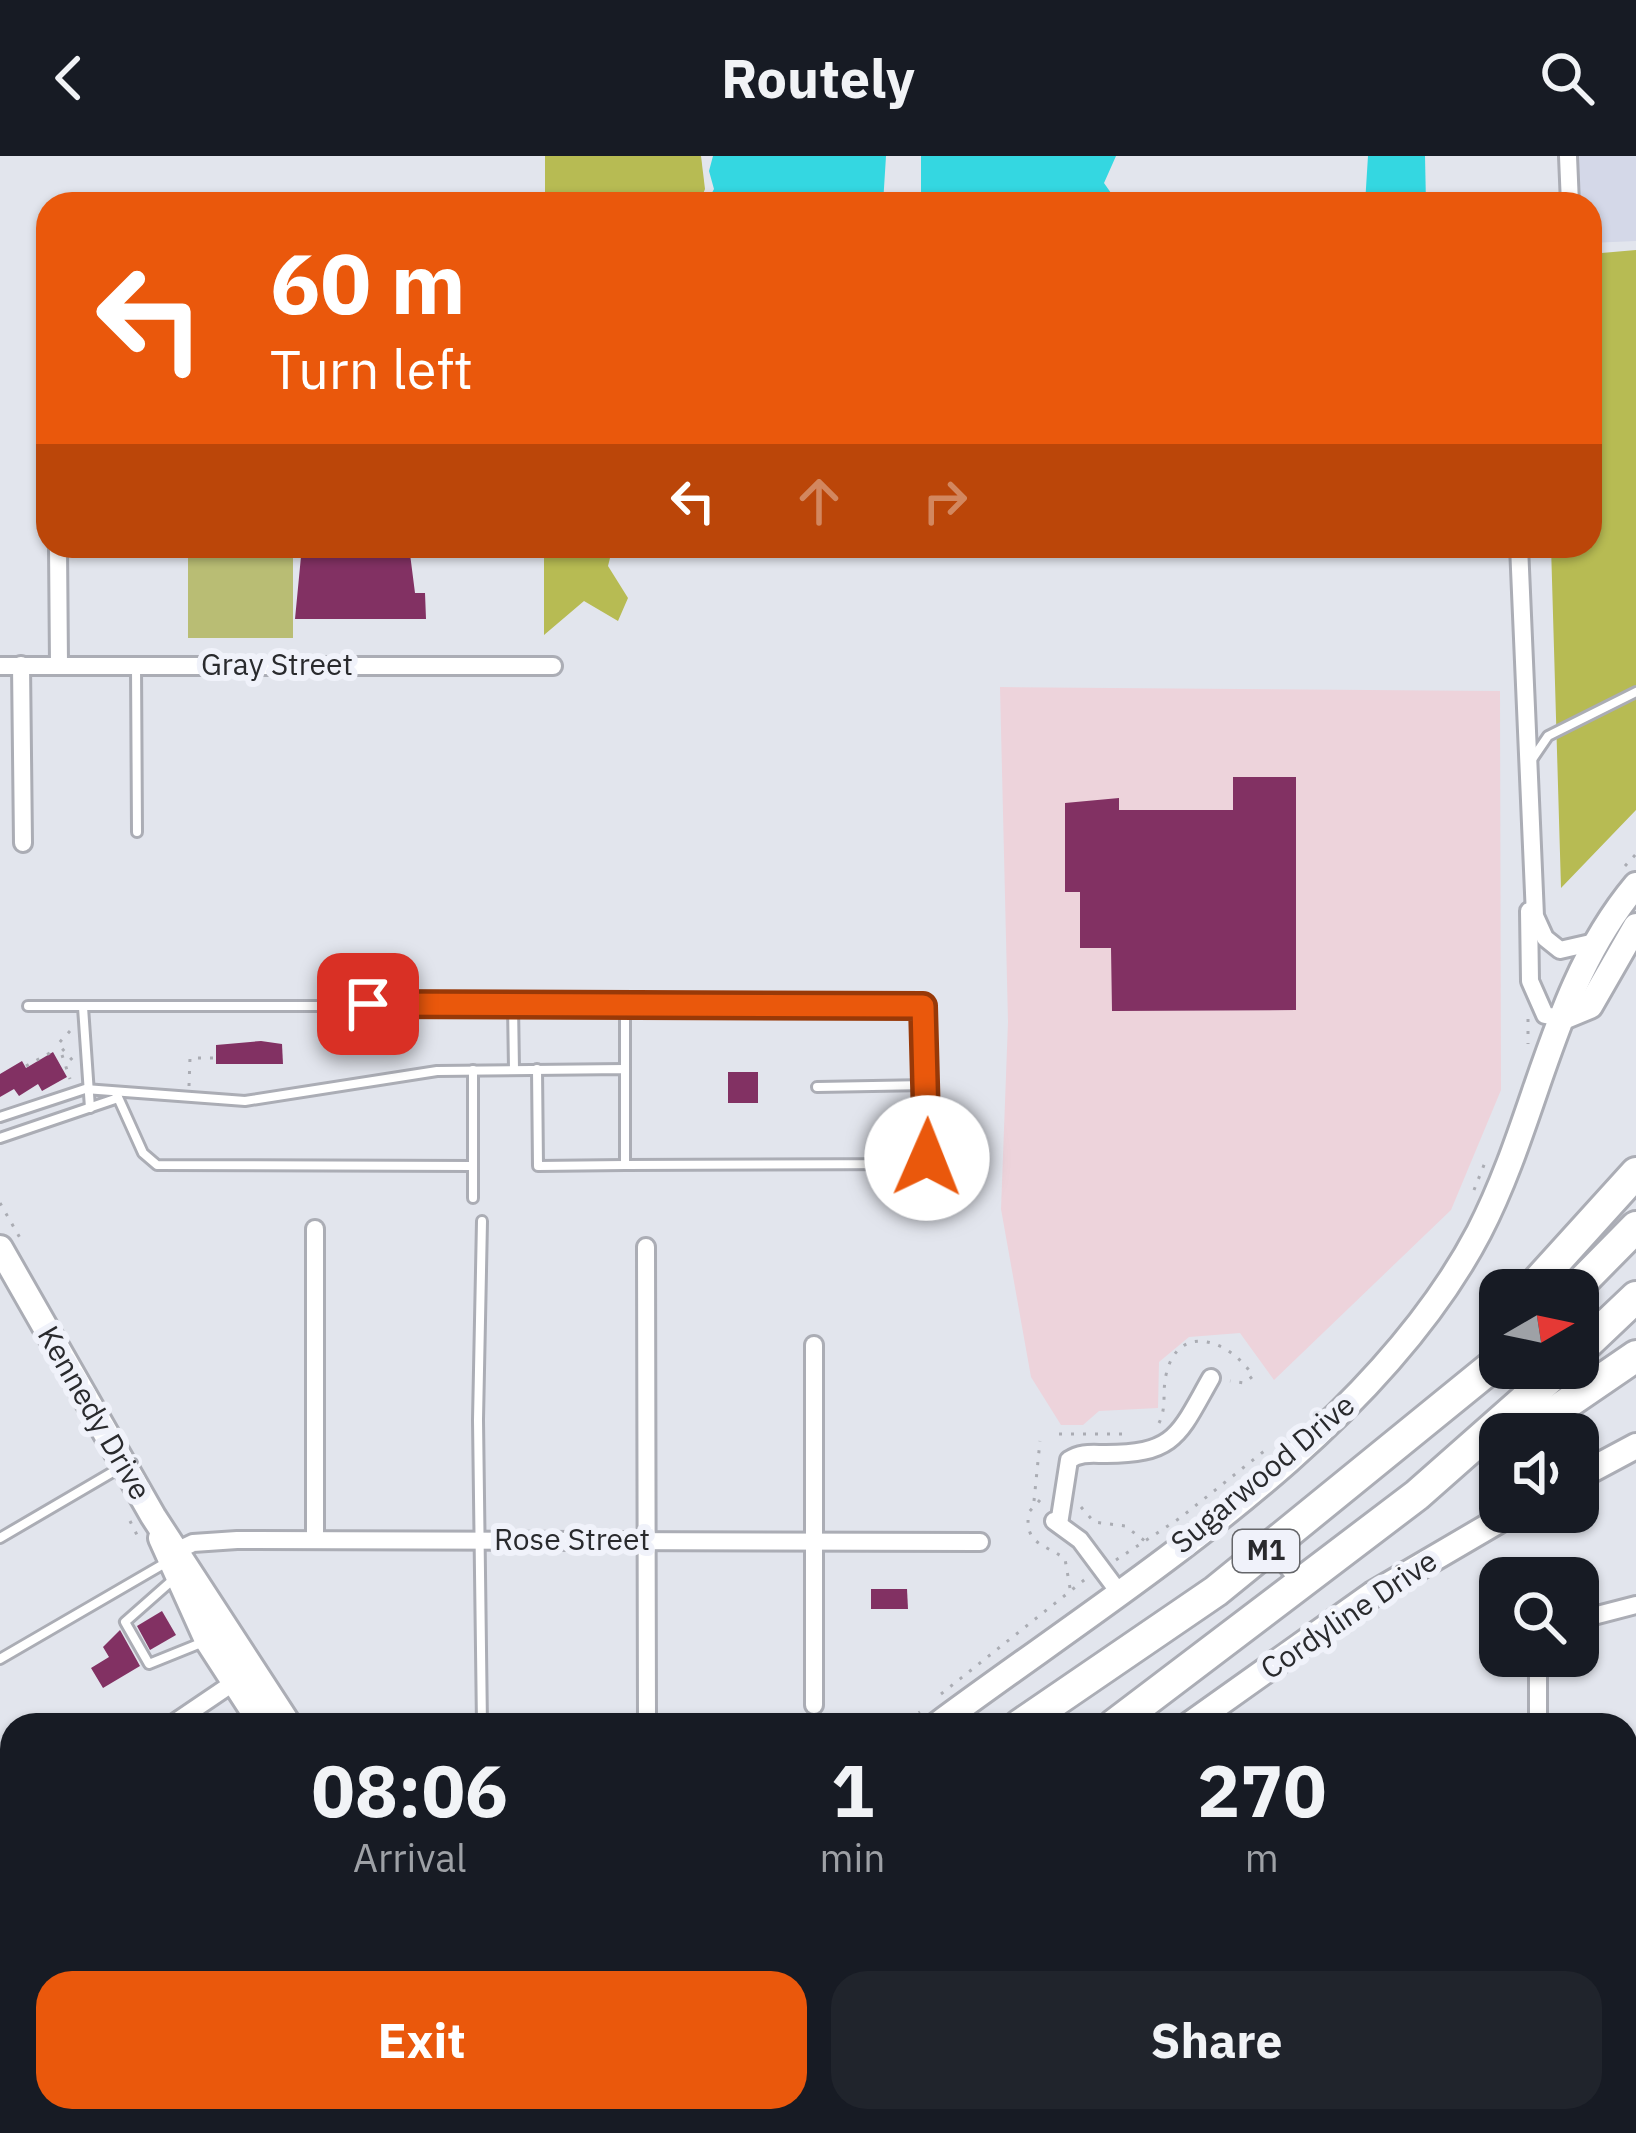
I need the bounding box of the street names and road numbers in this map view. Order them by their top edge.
street label: Gray Street [201,644,353,683]
street label: Kennedy Drive [30,1318,161,1506]
street label: Sugarwood Drive [1162,1385,1362,1561]
street label: Rose Street [494,1519,650,1558]
road number: M1 [1233,1530,1299,1572]
street label: Cordyline Drive [1252,1540,1444,1687]

